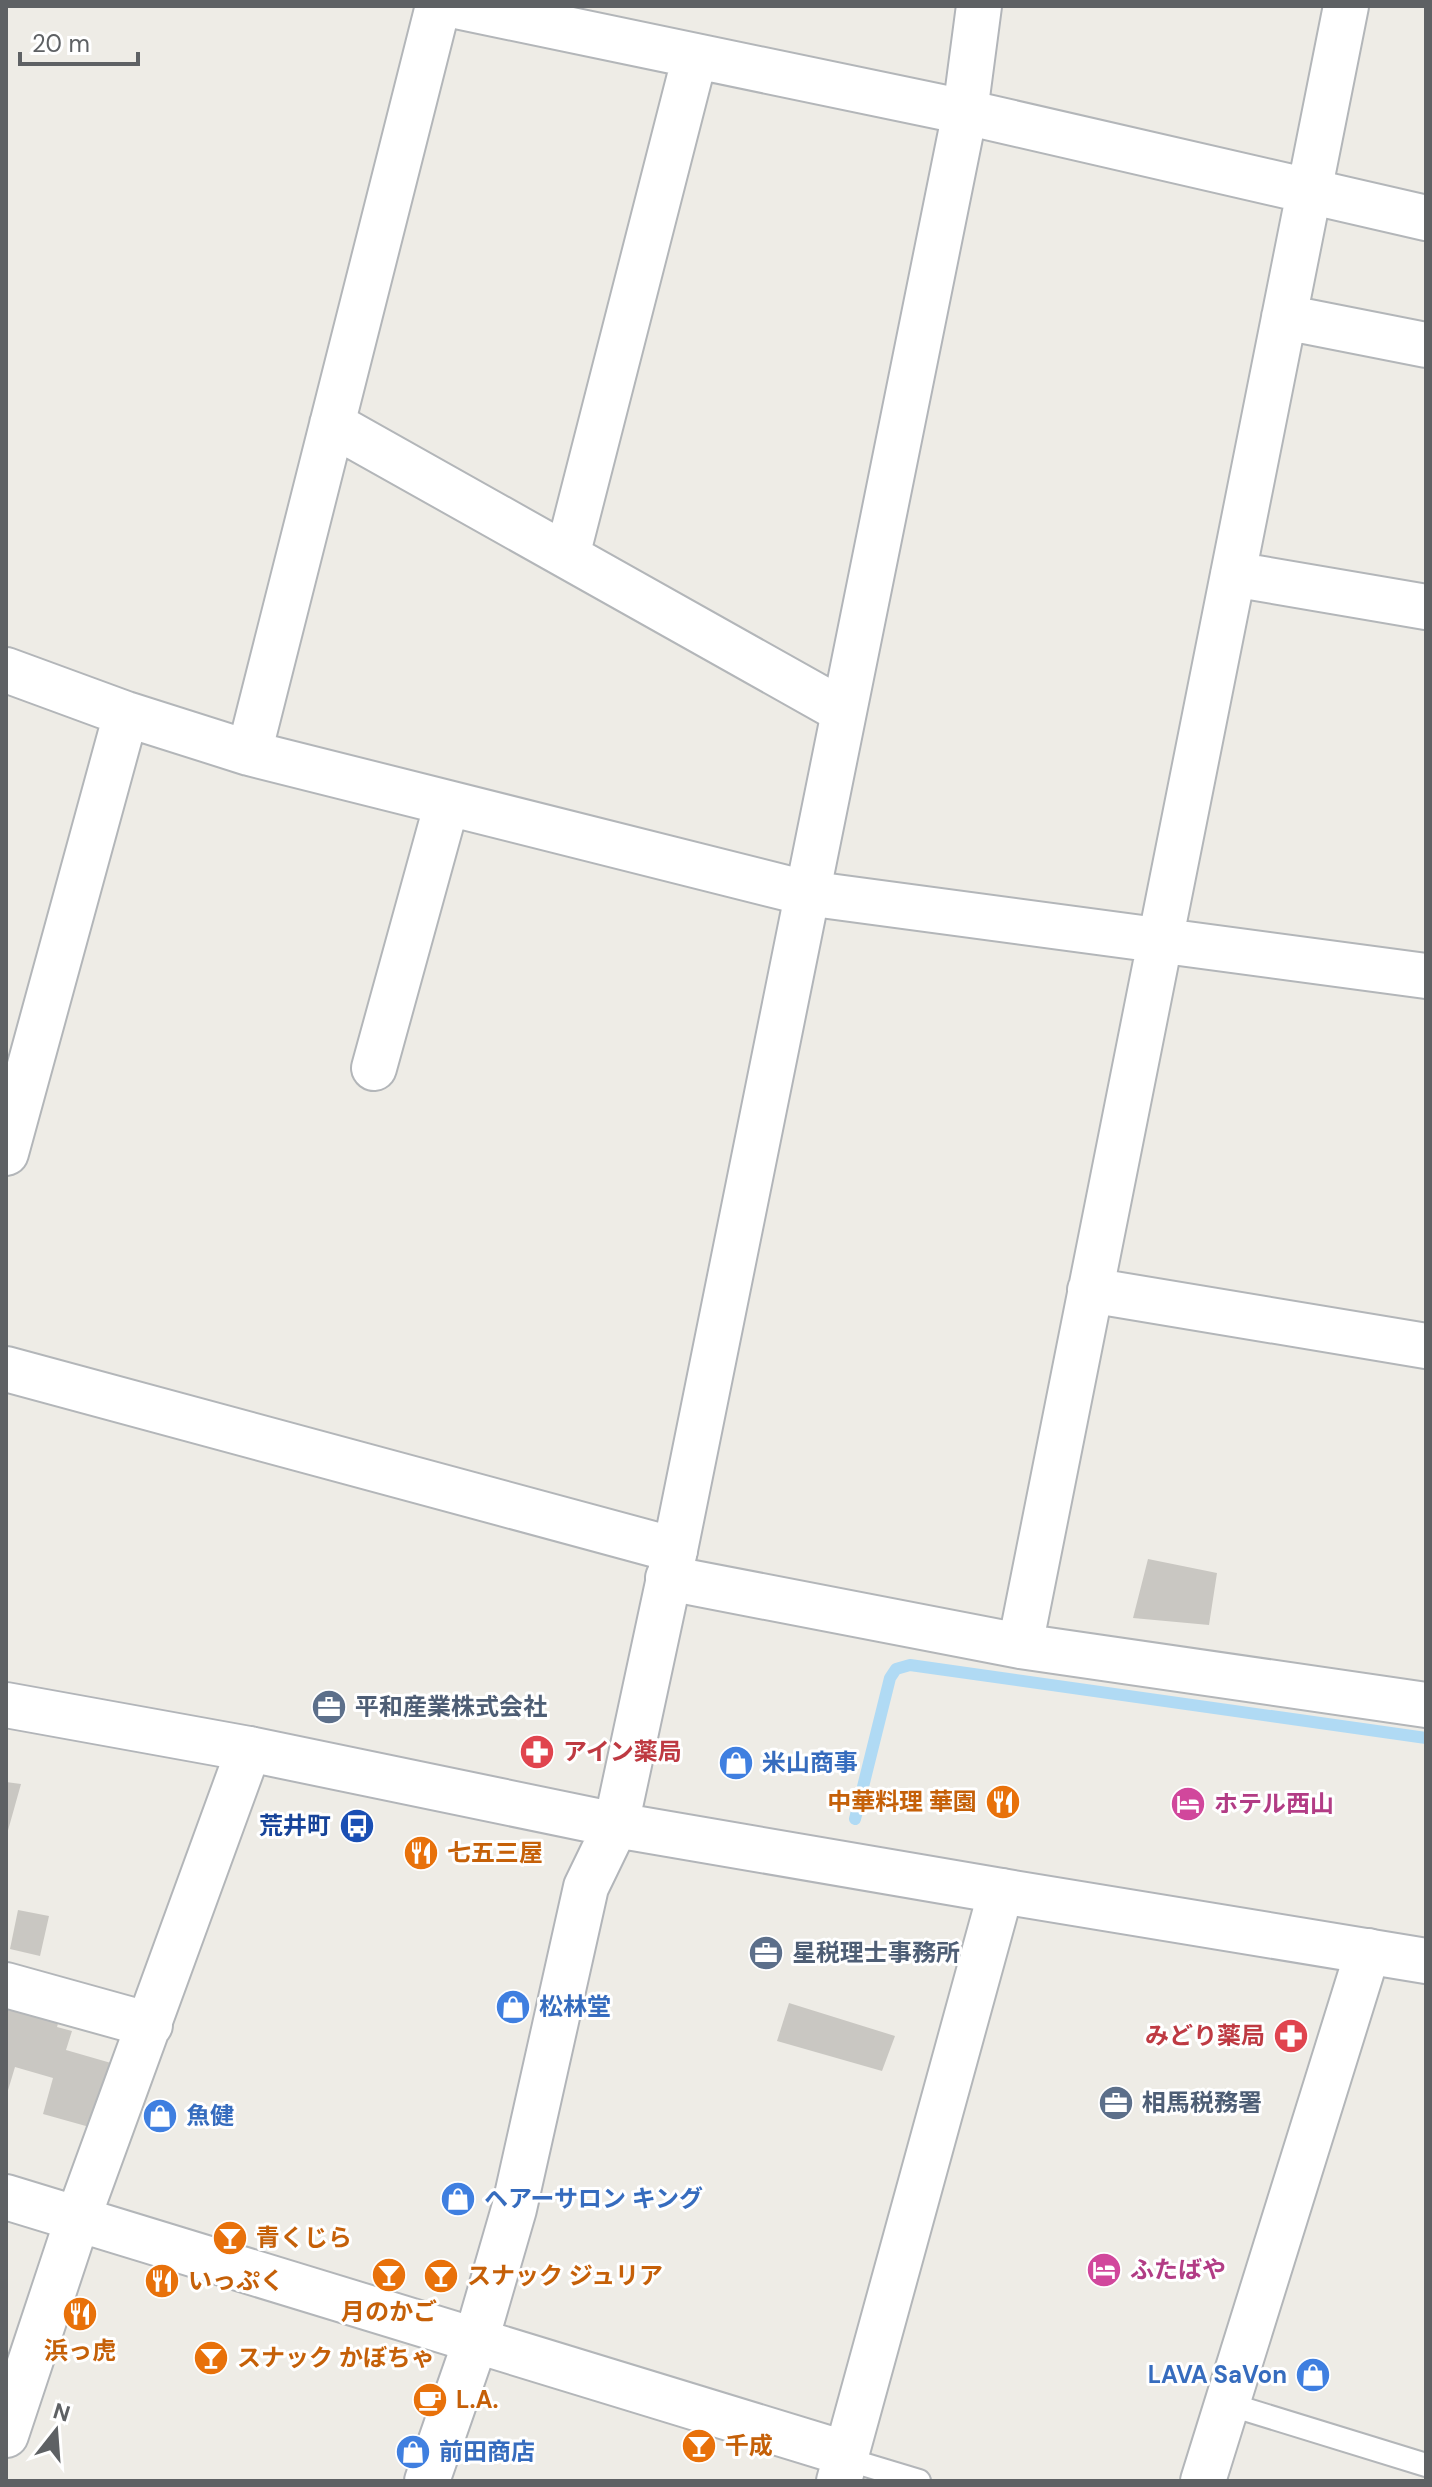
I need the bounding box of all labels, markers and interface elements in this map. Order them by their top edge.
scale bar [20,16,138,66]
text: 20 m [32,28,90,59]
office icon: 平和産業株式会社 [310,1688,348,1726]
place label: 平和産業株式会社 [355,1691,547,1722]
pharmacy icon: アイン薬局 [518,1733,556,1771]
place label: アイン薬局 [563,1736,682,1767]
shop icon: 米山商事 [717,1744,755,1782]
place label: 米山商事 [762,1747,858,1778]
restaurant icon: 中華料理 華園 [984,1783,1022,1821]
hotel icon: ホテル西山 [1169,1785,1207,1823]
place label: 中華料理 華園 [827,1786,977,1817]
place label: ホテル西山 [1214,1788,1334,1819]
bus stop icon: 荒井町 [338,1807,376,1845]
place label: 荒井町 [259,1810,331,1841]
restaurant icon: 七五三屋 [402,1834,440,1872]
place label: 七五三屋 [447,1837,543,1868]
office icon: 星税理士事務所 [747,1934,785,1972]
place label: 星税理士事務所 [792,1937,960,1968]
shop icon: 松林堂 [494,1988,532,2026]
place label: 松林堂 [539,1991,611,2022]
pharmacy icon: みどり薬局 [1272,2017,1310,2055]
place label: みどり薬局 [1145,2020,1265,2051]
office icon: 相馬税務署 [1097,2084,1135,2122]
place label: 相馬税務署 [1142,2087,1262,2118]
shop icon: 魚健 [141,2097,179,2135]
place label: 魚健 [186,2100,234,2131]
shop icon: ヘアーサロン キング [439,2180,477,2218]
place label: ヘアーサロン キング [484,2183,703,2214]
bar icon: 青くじら [211,2219,249,2257]
place label: 青くじら [256,2222,352,2253]
hotel icon: ふたばや [1085,2251,1123,2289]
place label: ふたばや [1130,2254,1226,2285]
bar icon: 月のかご [370,2256,408,2294]
bar icon: スナック ジュリア [422,2257,460,2295]
place label: スナック ジュリア [467,2260,663,2291]
restaurant icon: いっぷく [143,2262,181,2300]
place label: いっぷく [188,2265,284,2296]
restaurant icon: 浜っ虎 [61,2295,99,2333]
place label: 月のかご [341,2296,437,2327]
place label: 浜っ虎 [44,2335,116,2366]
bar icon: スナック かぼちゃ [192,2339,230,2377]
place label: スナック かぼちゃ [237,2342,435,2373]
shop icon: LAVA SaVon [1294,2356,1332,2394]
place label: LAVA SaVon [1148,2359,1287,2390]
cafe icon: L.A. [411,2381,449,2419]
place label: L.A. [456,2384,499,2415]
north arrow [16,2391,96,2471]
text: N [50,2396,74,2429]
bar icon: 千成 [680,2427,718,2465]
place label: 千成 [725,2430,773,2461]
shop icon: 前田商店 [394,2433,432,2471]
place label: 前田商店 [439,2436,535,2467]

